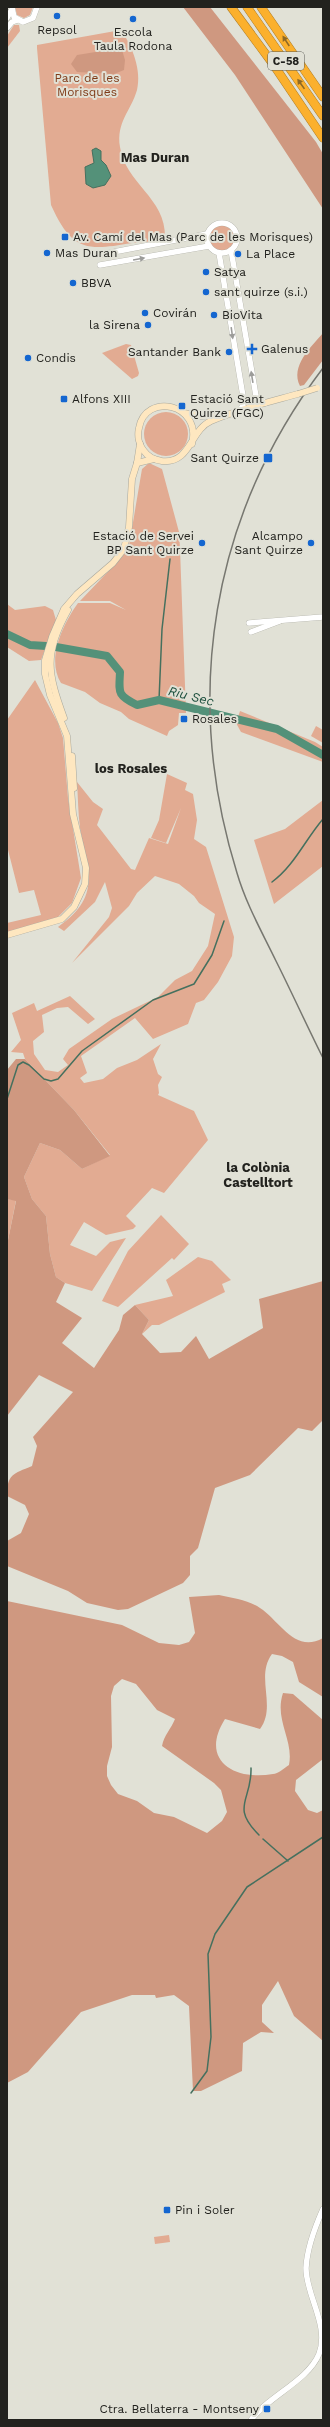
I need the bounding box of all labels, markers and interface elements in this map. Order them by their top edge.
marker: Repsol [52,11,62,21]
marker: Escola Taula Rodona [128,14,138,24]
place label: Repsol [37,23,77,37]
place label: Escola Taula Rodona [94,25,172,53]
one-way arrow [282,35,289,47]
road number: C-58 [268,52,304,70]
park label: Parc de les Morisques [54,71,120,99]
one-way arrow [297,78,305,89]
district label: Mas Duran [121,150,189,165]
place label: Av. Camí del Mas (Parc de les Morisques) [73,230,313,244]
marker: Av. Camí del Mas (Parc de les Morisques) [60,232,70,242]
place label: Mas Duran [55,246,117,260]
place label: La Place [246,247,295,261]
marker: Mas Duran [42,248,52,258]
marker: La Place [233,249,243,259]
one-way arrow [133,255,145,261]
place label: Satya [214,265,246,279]
marker: Satya [201,267,211,277]
place label: BBVA [81,276,112,290]
marker: BBVA [68,278,78,288]
place label: sant quirze (s.i.) [214,285,308,299]
marker: sant quirze (s.i.) [201,287,211,297]
place label: Covirán [153,306,197,320]
marker: Covirán [140,308,150,318]
place label: BioVita [222,308,263,322]
marker: BioVita [209,310,219,320]
place label: la Sirena [89,318,140,332]
marker: la Sirena [143,320,153,330]
one-way arrow [229,327,235,340]
place label: Galenus [261,342,308,356]
marker: Galenus [246,343,258,355]
place label: Santander Bank [128,345,221,359]
marker: Santander Bank [224,347,234,357]
place label: Condis [36,351,76,365]
marker: Condis [23,353,33,363]
one-way arrow [249,371,255,383]
place label: Alfons XIII [72,392,131,406]
place label: Estació Sant Quirze (FGC) [190,392,264,420]
marker: Alfons XIII [59,394,69,404]
marker: Estació Sant Quirze (FGC) [177,401,187,411]
place label: Sant Quirze [190,451,259,465]
marker: Sant Quirze [262,452,274,464]
place label: Estació de Servei BP Sant Quirze [93,529,194,557]
place label: Alcampo Sant Quirze [234,529,303,557]
marker: Estació de Servei BP Sant Quirze [197,538,207,548]
marker: Alcampo Sant Quirze [306,538,316,548]
water label: Riu Sec [167,683,215,709]
place label: Rosales [192,712,237,726]
marker: Rosales [179,714,189,724]
district label: los Rosales [95,761,167,776]
district label: la Colònia Castelltort [223,1160,293,1190]
place label: Pin i Soler [175,2203,235,2217]
marker: Pin i Soler [162,2205,172,2215]
place label: Ctra. Bellaterra - Montseny [99,2402,260,2416]
marker: Ctra. Bellaterra - Montseny [262,2404,272,2414]

